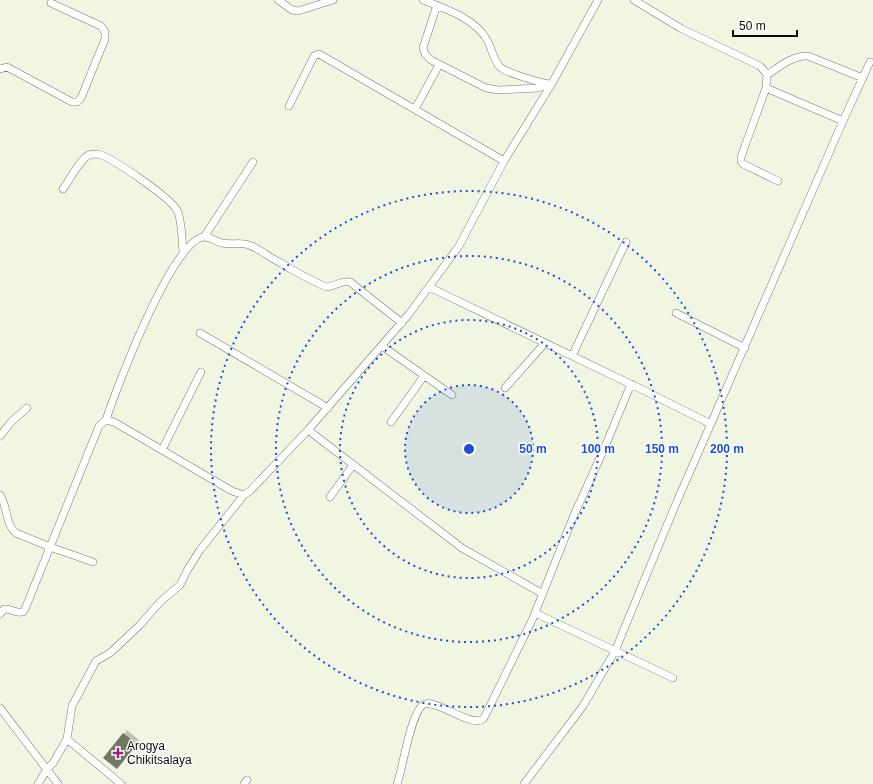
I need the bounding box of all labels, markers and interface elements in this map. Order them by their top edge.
scale bar [733,12,797,38]
text: 50 m [739,19,766,33]
centre of rings [462,442,476,456]
text: 50 m [519,442,547,456]
text: 100 m [581,442,615,456]
text: 150 m [645,442,679,456]
text: 200 m [710,442,744,456]
place label: Arogya Chikitsalaya [127,739,192,767]
marker: Arogya Chikitsalaya [112,747,124,759]

